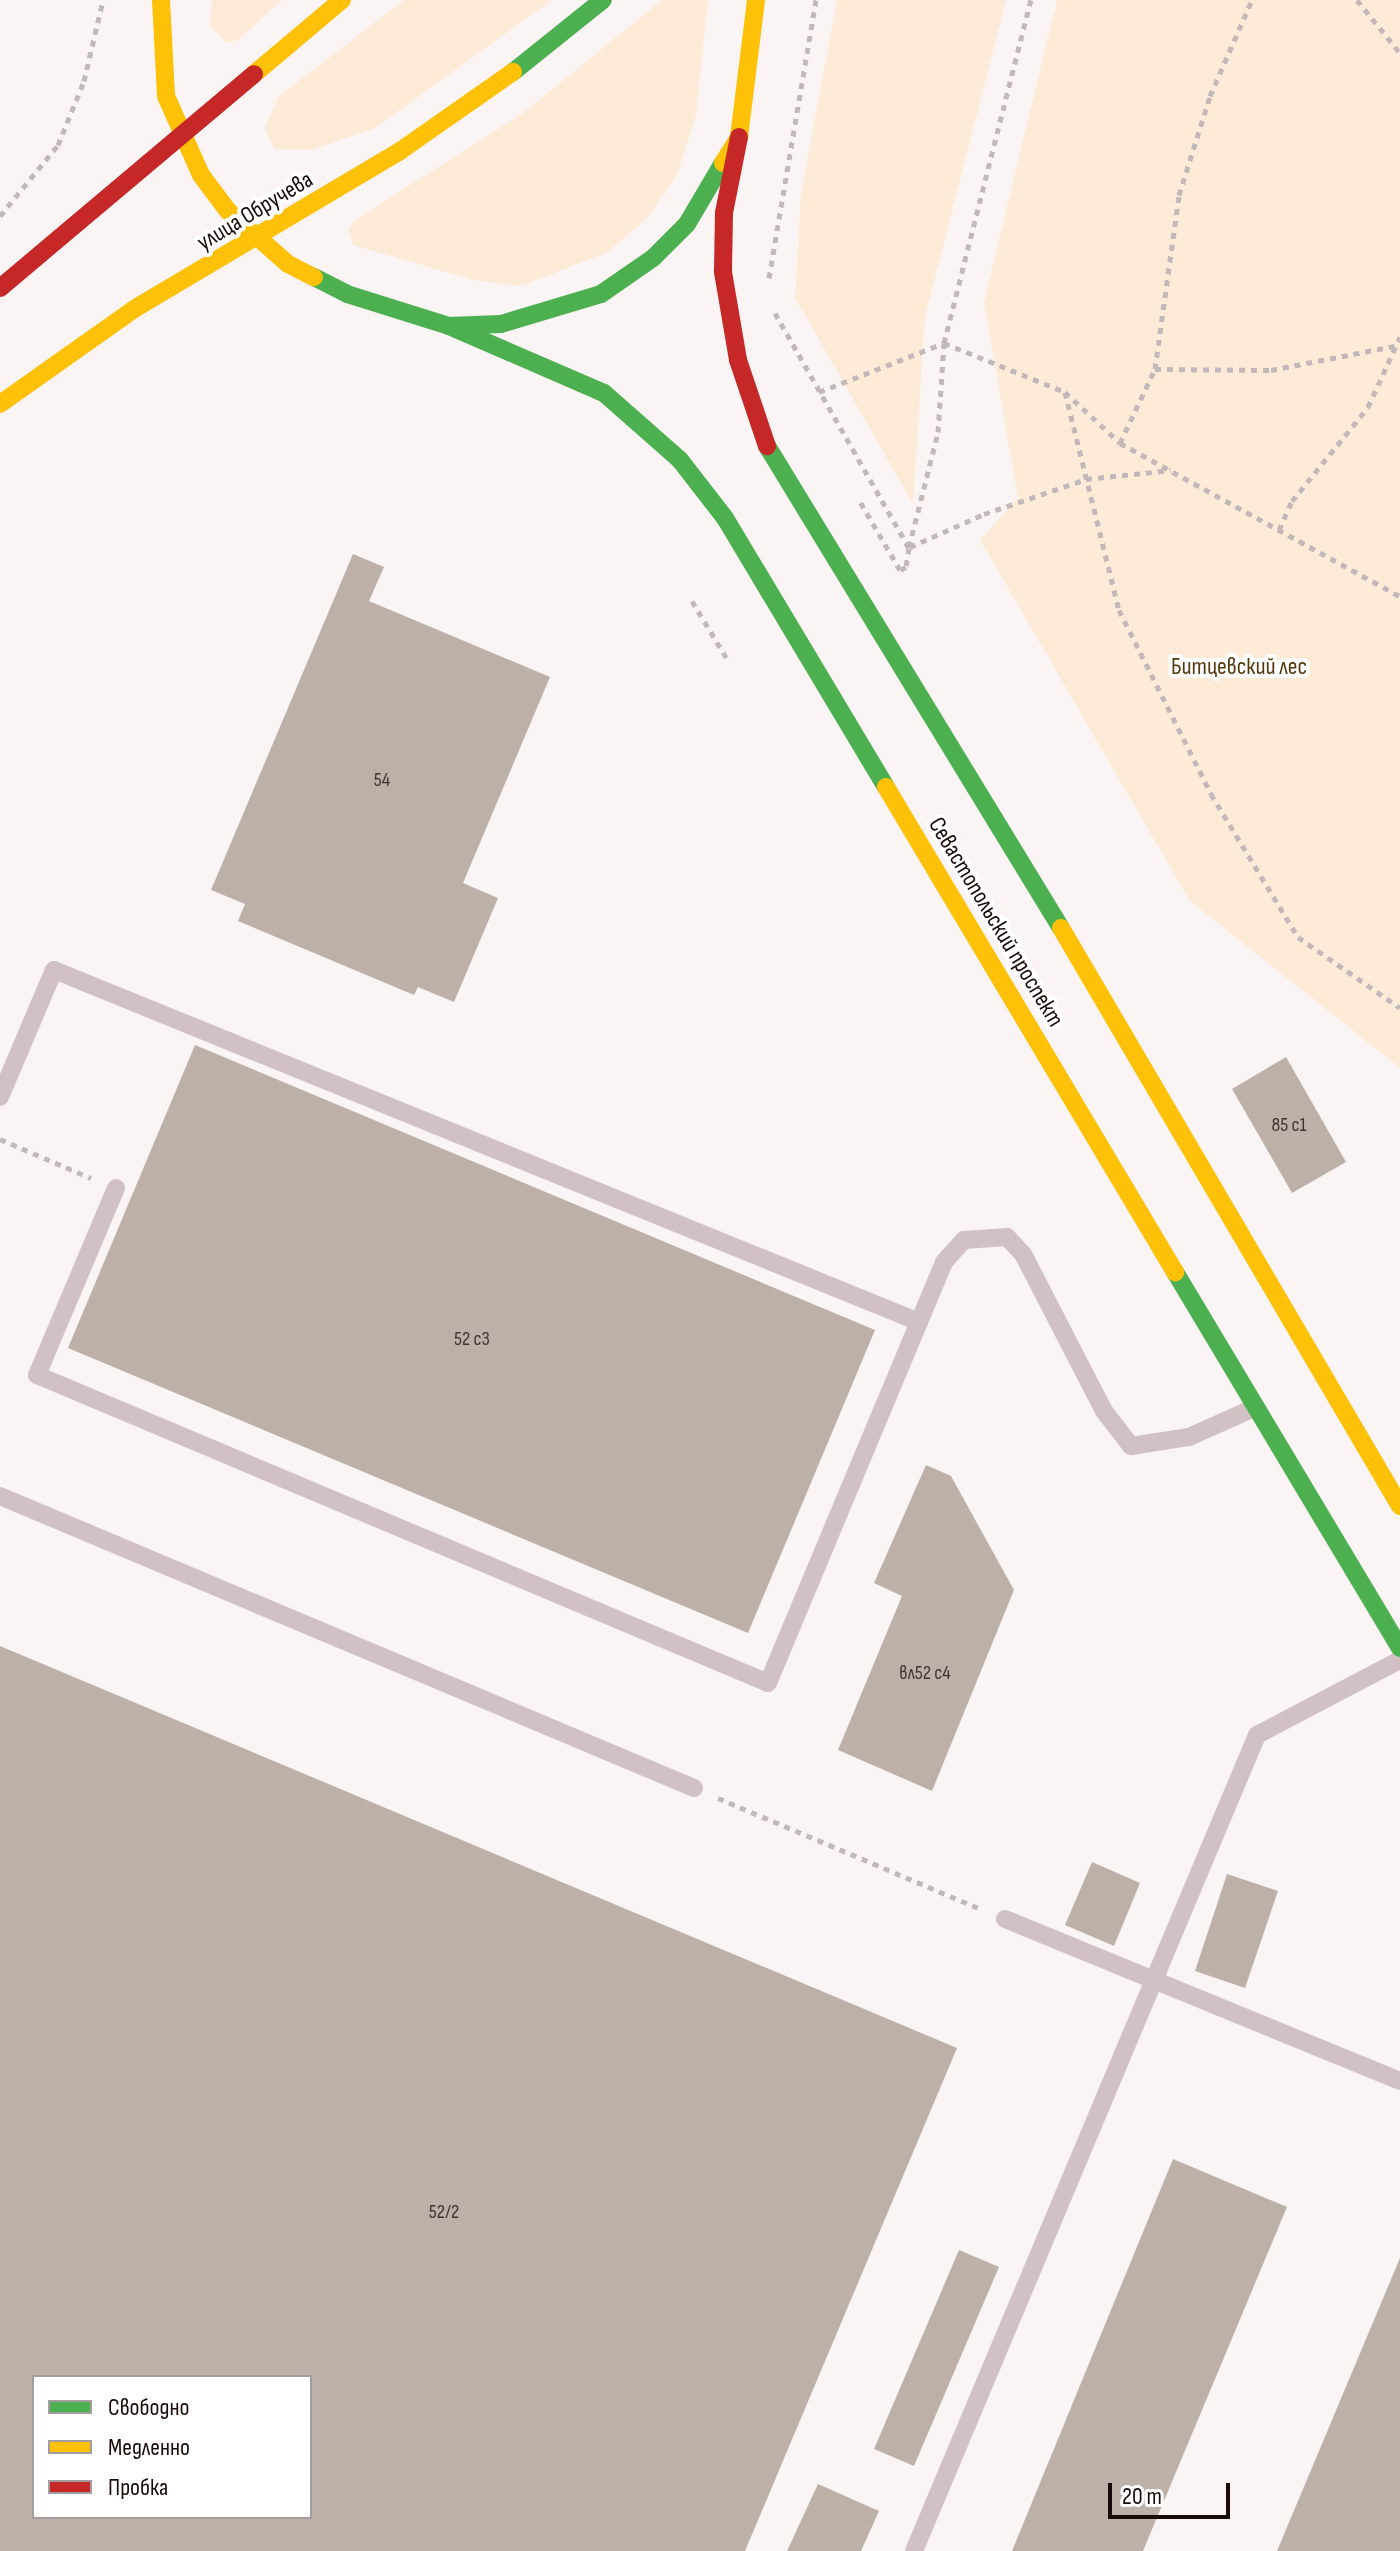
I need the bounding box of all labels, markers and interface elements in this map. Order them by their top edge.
street label: улица Обручева [192,165,318,257]
park label: Битцевский лес [1171,653,1307,681]
house number: 54 [374,768,390,792]
street label: Севастопольский проспект [922,812,1070,1032]
house number: 85 с1 [1272,1113,1306,1137]
house number: 52 с3 [454,1327,490,1351]
house number: вл52 с4 [899,1661,951,1685]
house number: 52/2 [429,2200,459,2224]
legend [32,2375,312,2519]
text: Свободно [108,2393,189,2422]
text: Медленно [108,2433,190,2462]
scale bar [1112,2467,1234,2517]
text: Пробка [108,2473,168,2502]
text: 20 m [1122,2482,1162,2511]

